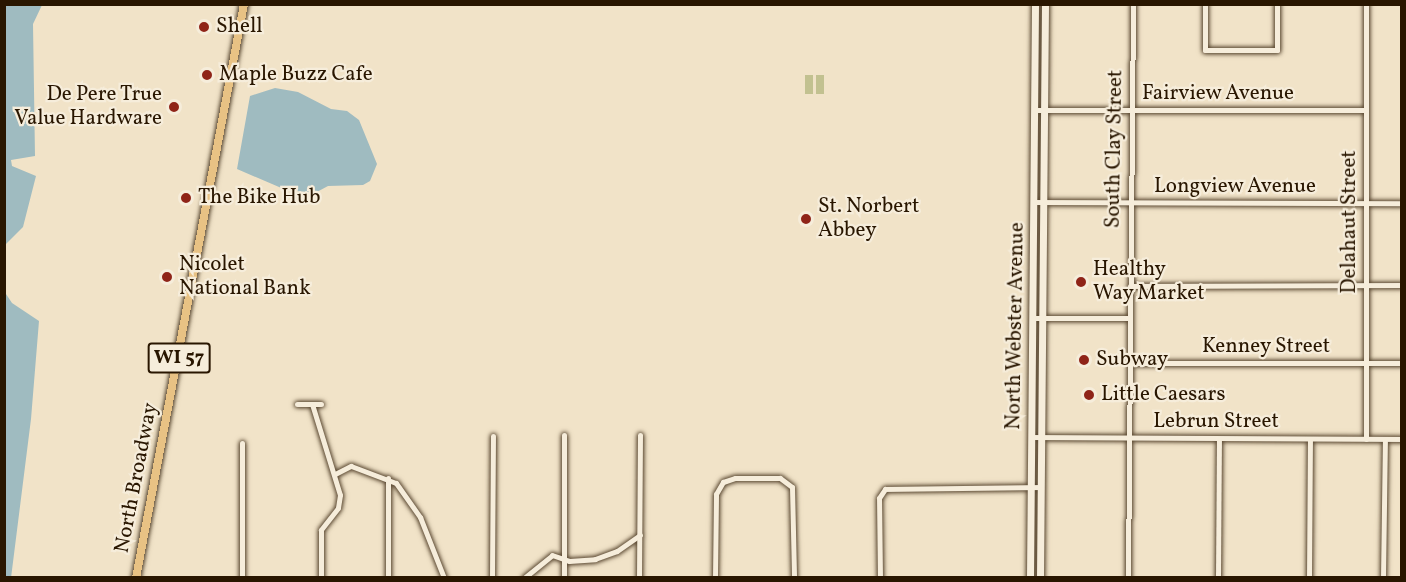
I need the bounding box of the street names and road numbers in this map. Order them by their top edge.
street label: South Clay Street [1101,69,1129,229]
street label: Fairview Avenue [1142,81,1294,107]
street label: Delahaut Street [1337,150,1363,294]
street label: Longview Avenue [1154,174,1316,200]
street label: North Webster Avenue [1002,222,1030,430]
street label: Kenney Street [1202,334,1330,360]
road number: WI 57 [148,341,210,375]
street label: North Broadway [110,401,164,555]
street label: Lebrun Street [1153,409,1279,435]

